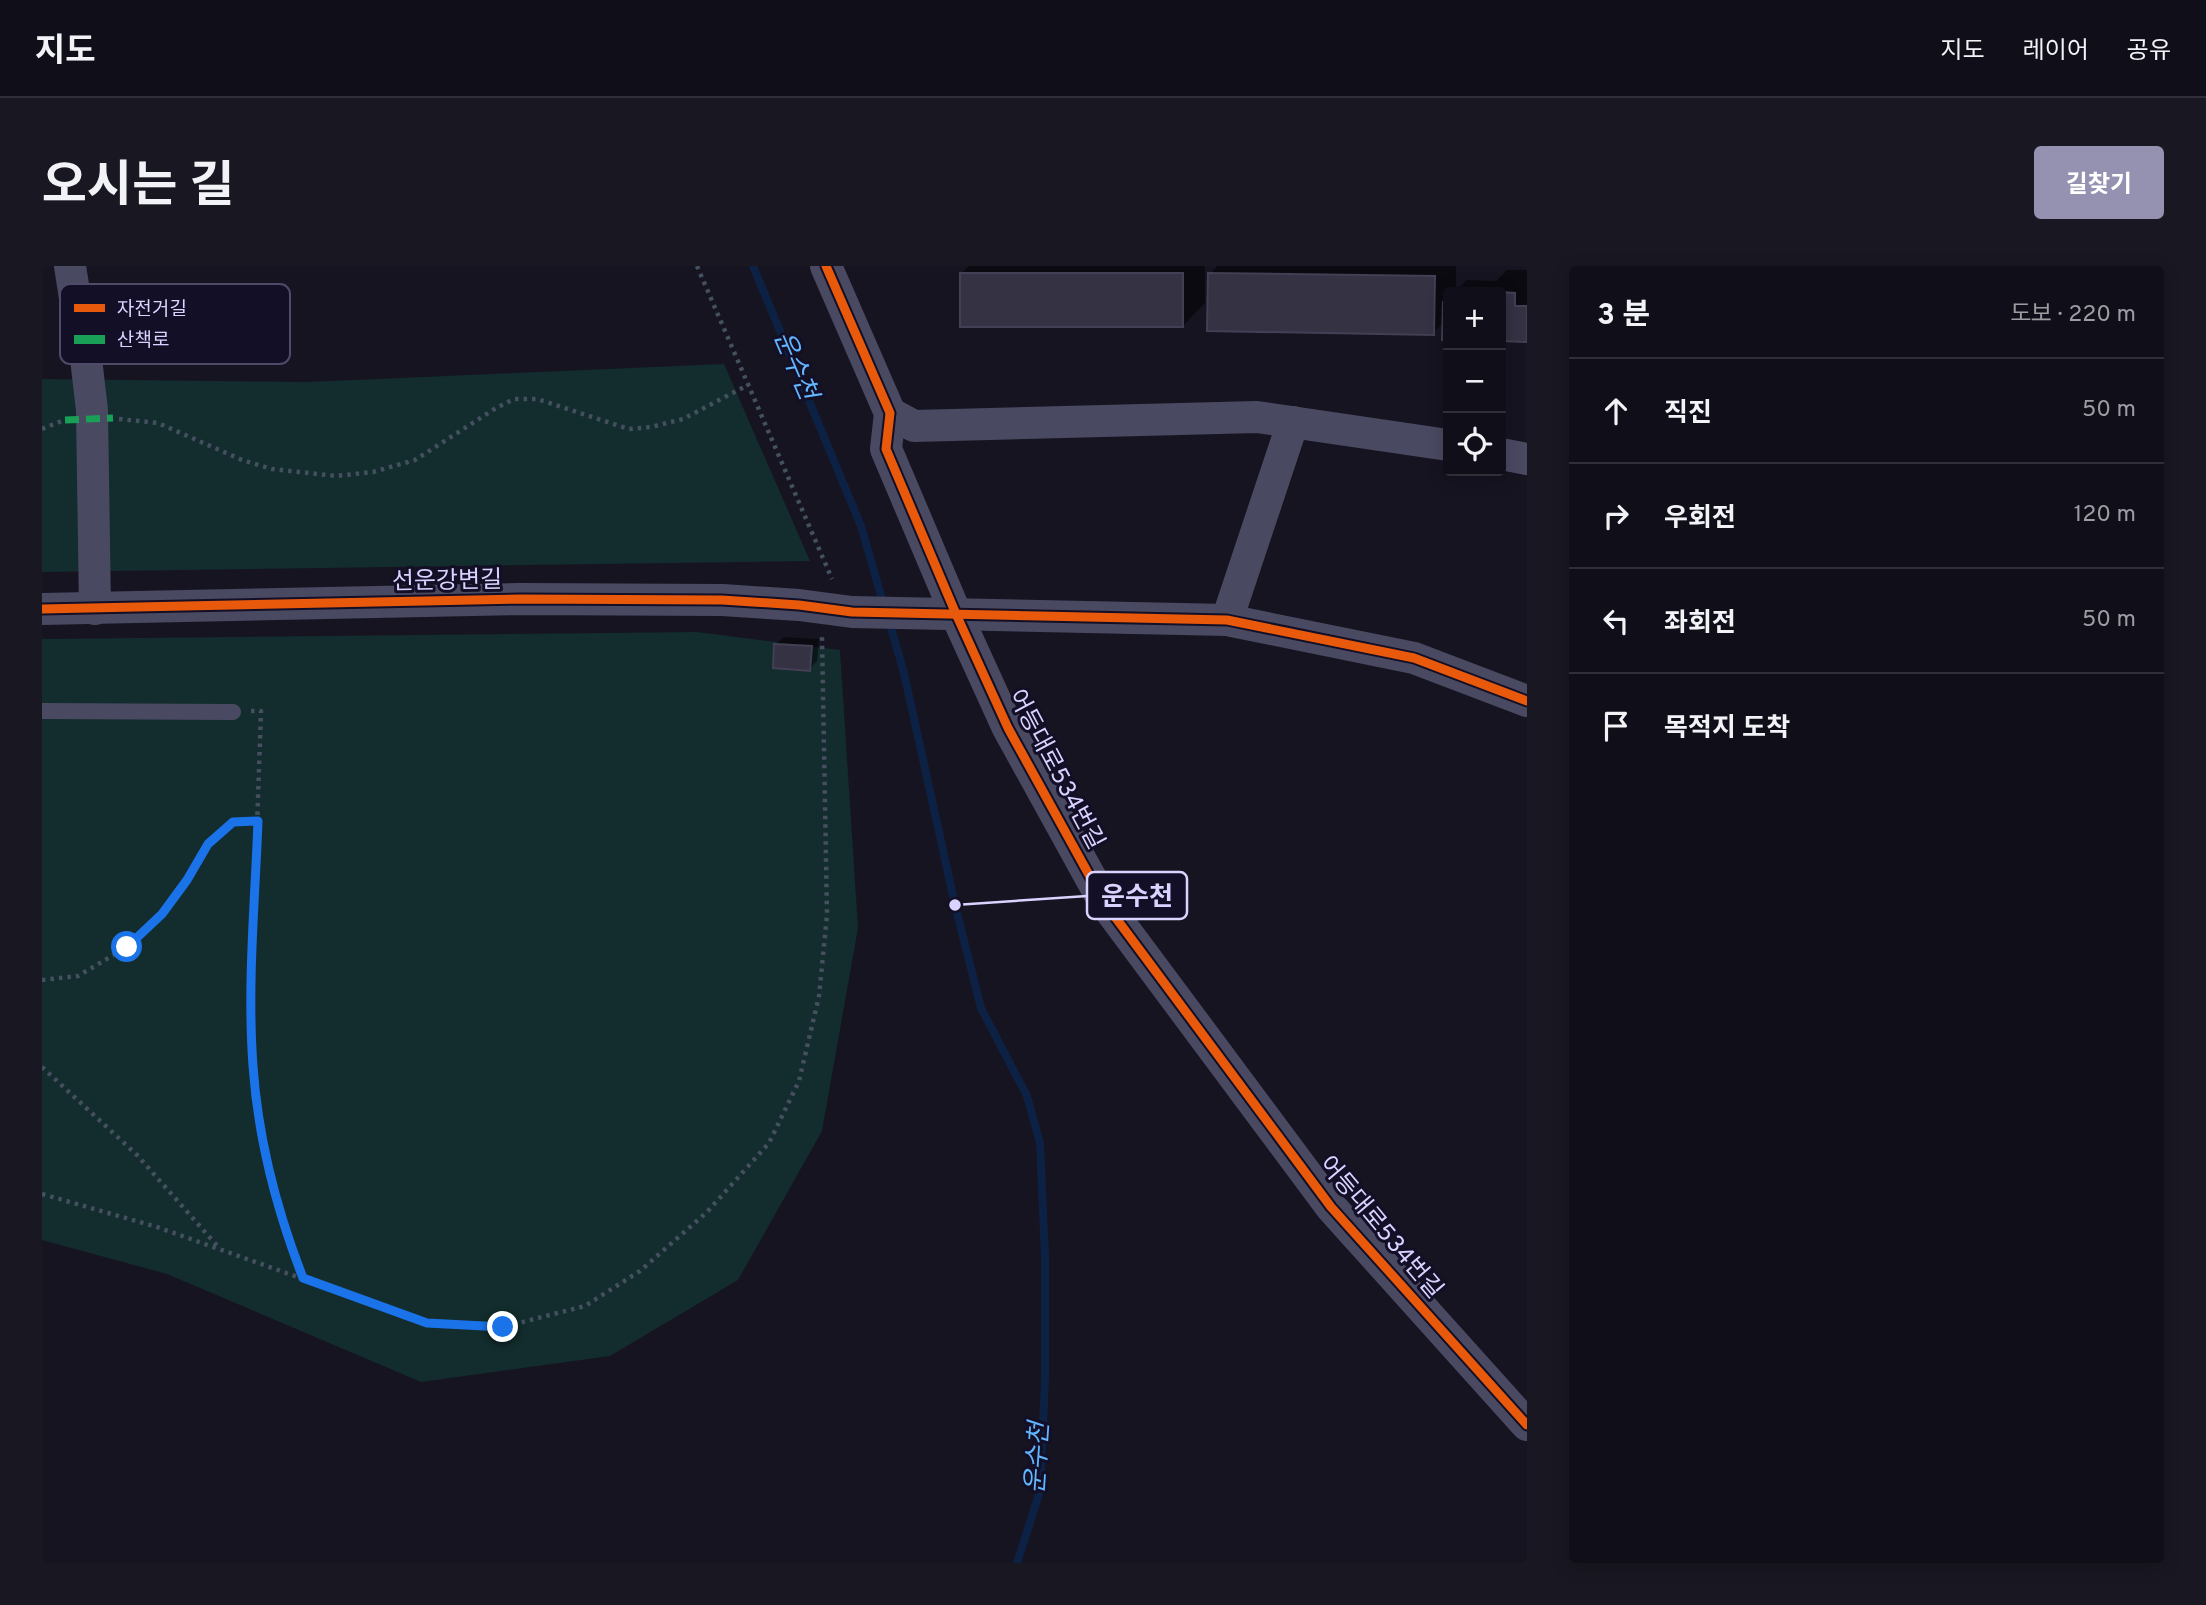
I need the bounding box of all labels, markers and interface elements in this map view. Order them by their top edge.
text: 지도 [35,32,96,74]
text: 지도 [1940,37,1985,67]
text: 레이어 [2023,37,2089,67]
text: 공유 [2127,37,2171,67]
button: 길찾기 [2034,146,2164,219]
text: 오시는 길 [42,158,235,220]
legend [60,284,290,364]
map controls [1443,287,1506,476]
button: + [1443,287,1506,350]
text: 자전거길 [117,298,187,322]
text: 3 분 [1597,298,1650,335]
text: 도보 · 220 m [2010,301,2136,330]
water label: 운수천 [765,327,824,408]
text: 산책로 [117,329,169,353]
button: − [1443,350,1506,413]
icon: ahead [1597,392,1635,430]
text: 50 m [2082,396,2136,425]
text: 직진 [1664,398,1712,431]
button: locate [1443,413,1506,476]
icon: right [1597,497,1635,535]
text: 120 m [2074,501,2136,530]
text: 우회전 [1664,503,1736,536]
street label: 선운강변길 [392,566,502,598]
icon: left [1597,602,1635,640]
text: 50 m [2082,606,2136,635]
text: 좌회전 [1664,608,1736,641]
street label: 어등대로534번길 [1000,685,1110,855]
icon: arrive [1597,707,1635,745]
text: 목적지 도착 [1664,713,1790,746]
callout: 운수천 [1087,872,1187,919]
text: 운수천 [1101,882,1173,915]
route start [111,931,142,962]
street label: 어등대로534번길 [1312,1151,1448,1305]
route end [487,1311,518,1342]
water label: 운수천 [1020,1418,1058,1495]

